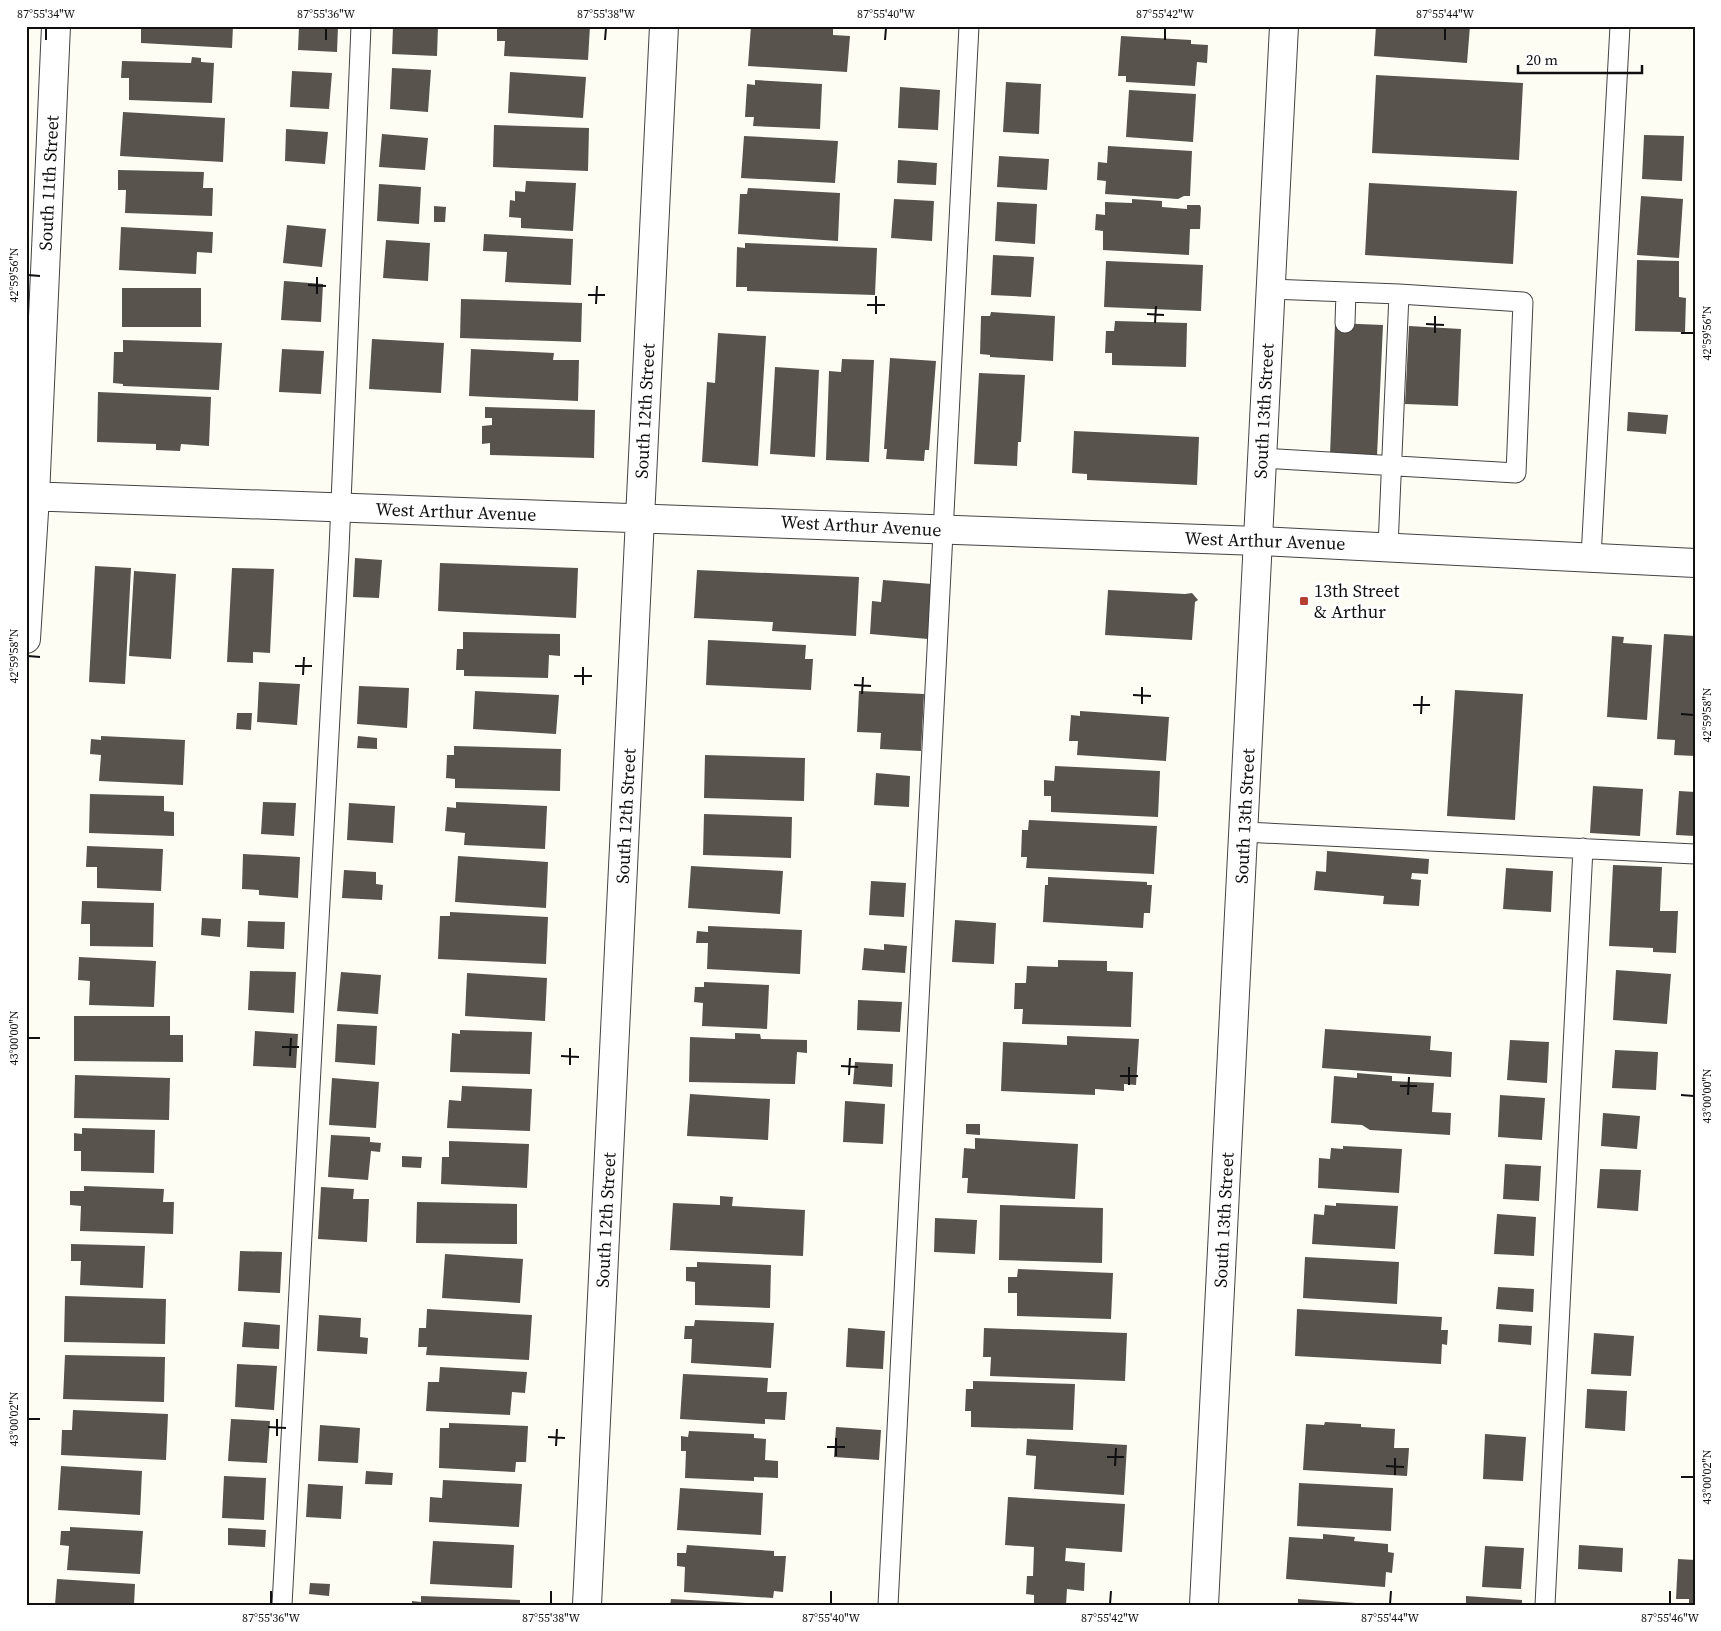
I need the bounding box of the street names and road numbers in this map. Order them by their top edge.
street label: South 11th Street [32,114,65,251]
street label: South 12th Street [628,342,661,479]
street label: South 13th Street [1247,342,1280,479]
street label: West Arthur Avenue [375,496,537,527]
street label: West Arthur Avenue [780,509,942,542]
street label: West Arthur Avenue [1184,525,1346,556]
street label: South 12th Street [609,747,642,884]
street label: South 13th Street [1228,747,1261,884]
street label: South 12th Street [589,1151,622,1288]
street label: South 13th Street [1207,1151,1240,1288]

